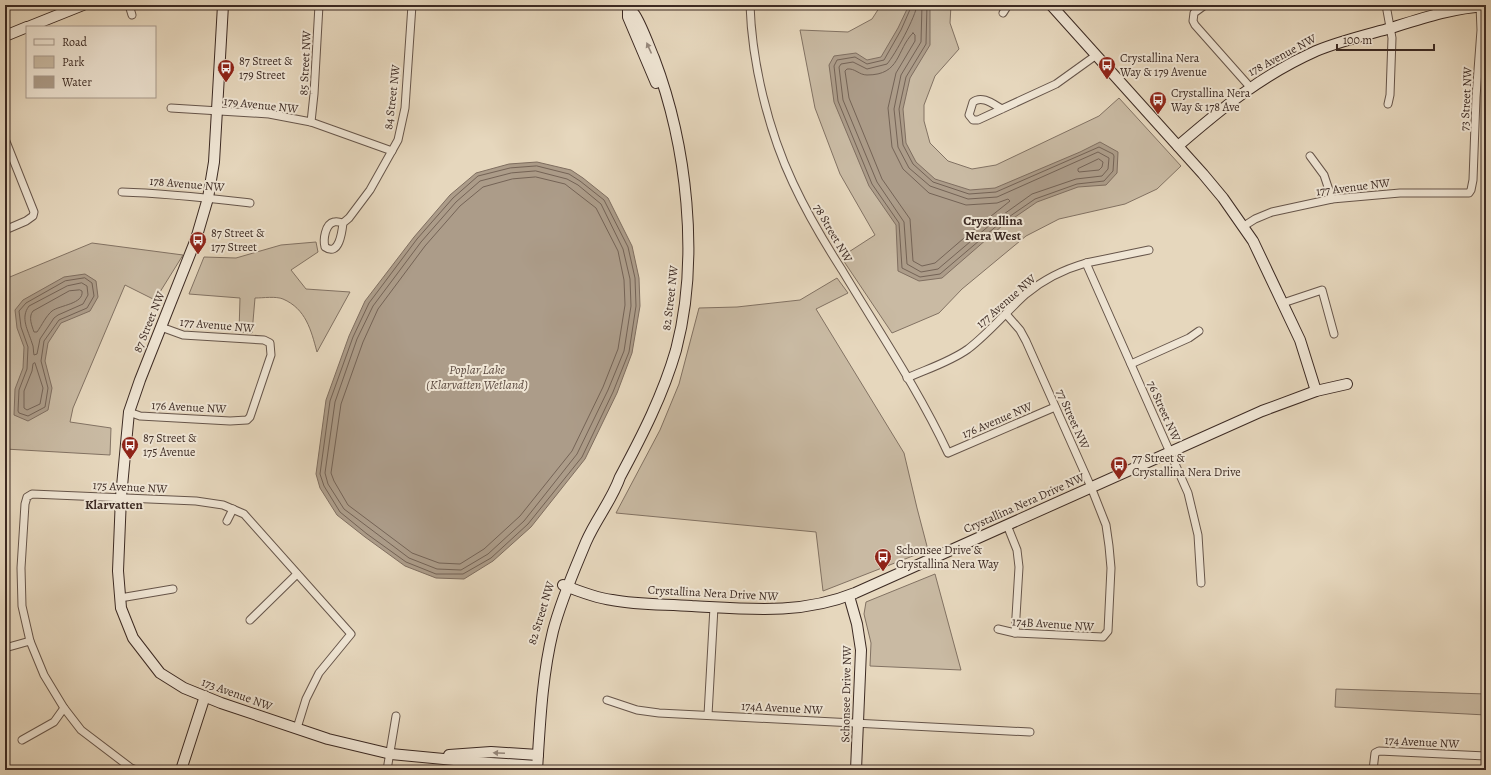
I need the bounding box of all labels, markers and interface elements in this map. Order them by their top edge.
legend [26,26,156,98]
scale bar [1337,26,1434,52]
street label: 85 Street NW [295,29,315,96]
street label: 178 Avenue NW [1245,30,1320,80]
text: 100 m [1343,32,1372,48]
text: Road [62,34,88,50]
one-way arrow [646,42,653,54]
place label: Crystallina Nera Way & 179 Avenue [1119,50,1207,80]
place label: 87 Street & 179 Street [239,53,293,83]
text: Park [62,54,85,70]
bus stop icon: Crystallina Nera Way & 179 Avenue [1097,55,1117,80]
bus stop icon: 87 Street & 179 Street [216,58,236,83]
street label: 84 Street NW [380,63,404,130]
street label: 73 Street NW [1456,66,1476,131]
text: Water [61,74,92,90]
place label: Crystallina Nera Way & 178 Ave [1170,85,1251,115]
bus stop icon: Crystallina Nera Way & 178 Ave [1148,90,1168,115]
street label: 179 Avenue NW [223,93,300,117]
street label: 178 Avenue NW [149,173,226,195]
street label: 177 Avenue NW [1315,174,1392,199]
street label: 78 Street NW [810,201,857,266]
district label: Crystallina Nera West [963,212,1023,244]
place label: 87 Street & 177 Street [211,225,265,255]
bus stop icon: 87 Street & 177 Street [188,230,208,255]
street label: 82 Street NW [658,264,682,332]
street label: 177 Avenue NW [973,270,1040,331]
street label: 87 Street NW [129,288,169,355]
street label: 177 Avenue NW [179,314,256,336]
water label: Poplar Lake (Klarvatten Wetland) [426,361,528,393]
street label: 76 Street NW [1144,378,1185,445]
street label: 77 Street NW [1053,386,1094,452]
street label: 176 Avenue NW [151,397,228,417]
street label: 176 Avenue NW [959,398,1035,442]
place label: 87 Street & 175 Avenue [143,430,197,460]
bus stop icon: 87 Street & 175 Avenue [120,435,140,460]
place label: 77 Street & Crystallina Nera Drive [1132,450,1241,480]
bus stop icon: 77 Street & Crystallina Nera Drive [1109,455,1129,480]
street label: Crystallina Nera Drive NW [961,469,1088,537]
street label: 175 Avenue NW [92,477,168,497]
district label: Klarvatten [85,496,144,513]
place label: Schonsee Drive & Crystallina Nera Way [896,542,999,572]
bus stop icon: Schonsee Drive & Crystallina Nera Way [873,547,893,572]
street label: 82 Street NW [524,579,558,647]
street label: Crystallina Nera Drive NW [647,582,780,604]
street label: 174B Avenue NW [1012,613,1095,635]
street label: Schonsee Drive NW [837,644,855,743]
street label: 173 Avenue NW [199,674,275,715]
street label: 174A Avenue NW [741,698,824,718]
street label: 174 Avenue NW [1384,732,1461,752]
one-way arrow [493,749,505,756]

